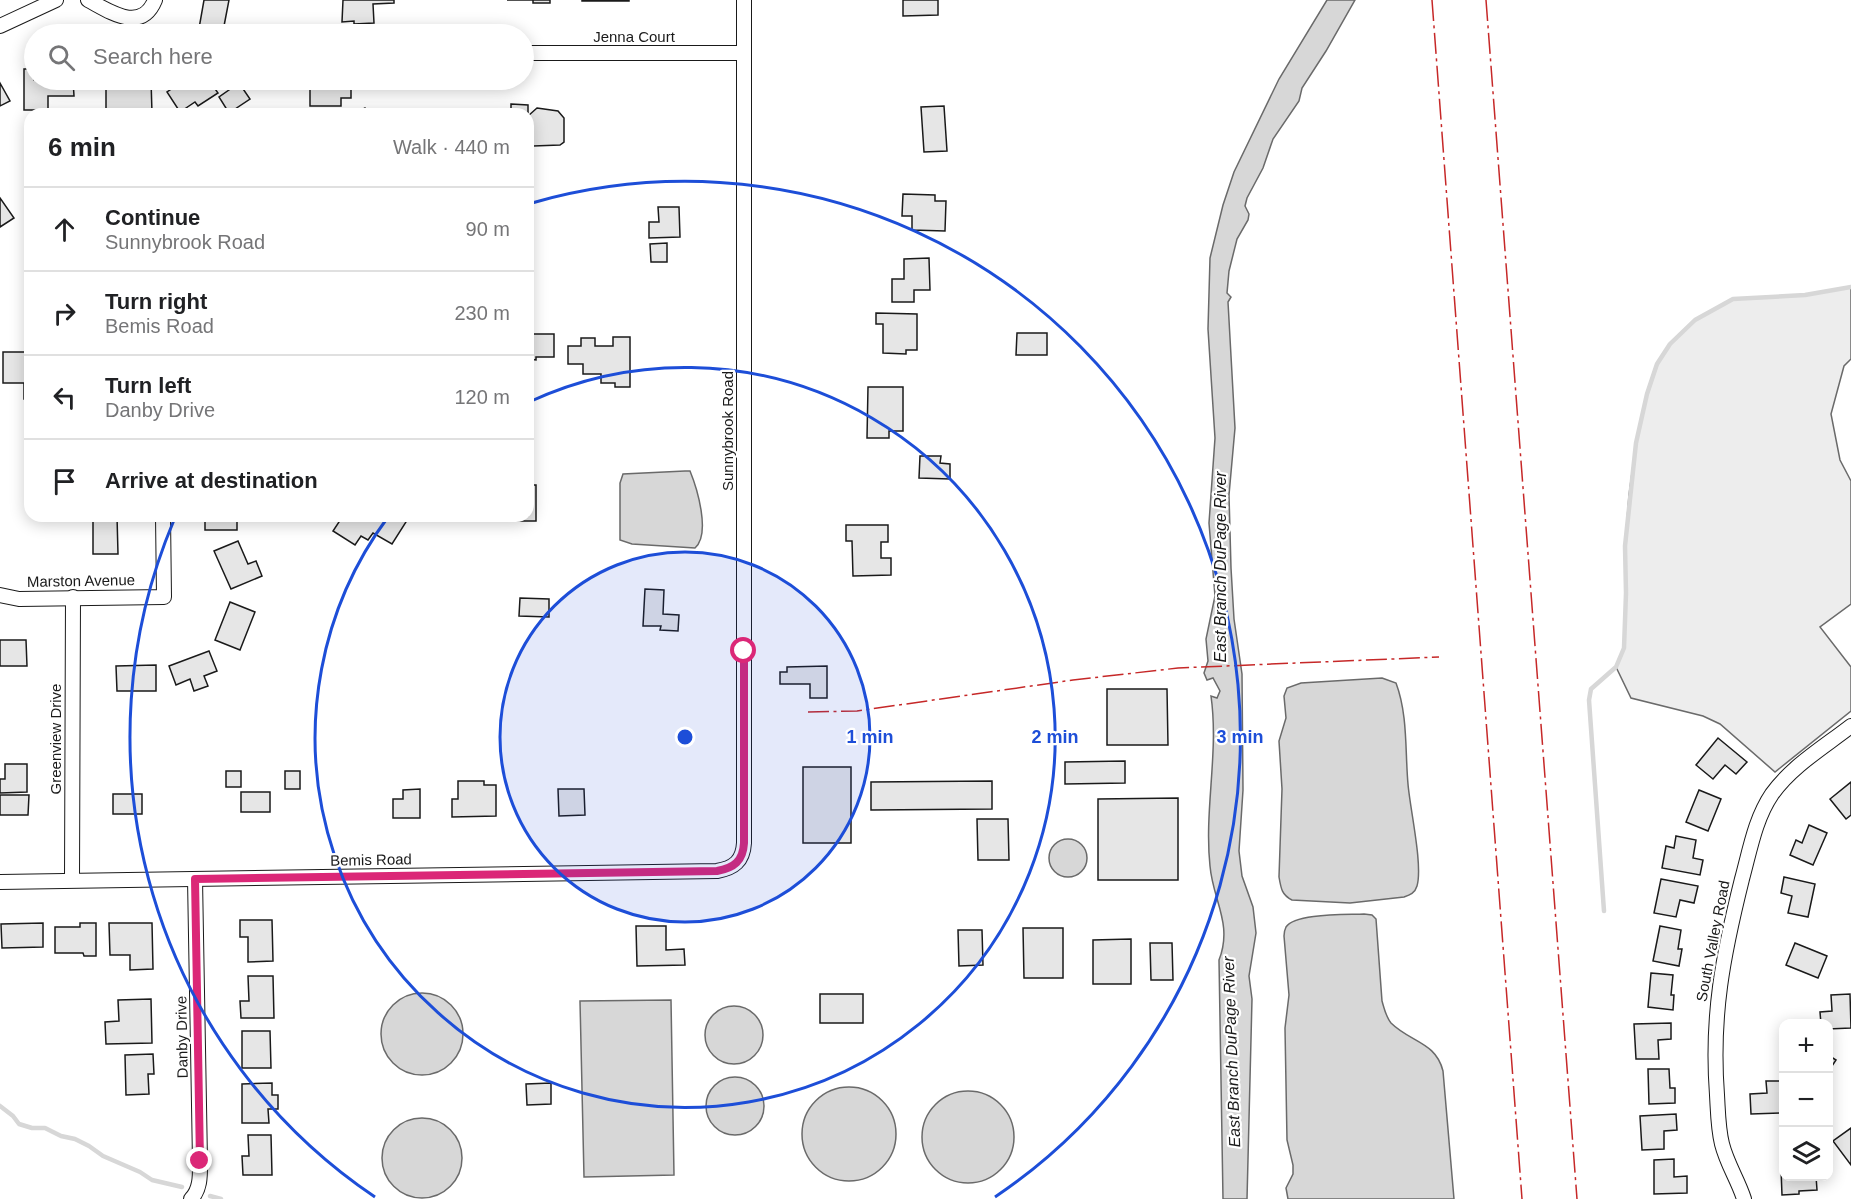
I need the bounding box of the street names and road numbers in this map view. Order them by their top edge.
street label: Jenna Court [593,28,676,45]
street label: Sunnybrook Road [719,371,736,491]
street label: Marston Avenue [27,571,135,590]
street label: Greenview Drive [47,684,64,794]
street label: Bemis Road [330,850,412,869]
street label: South Valley Road [1692,879,1733,1003]
street label: Danby Drive [172,996,191,1078]

